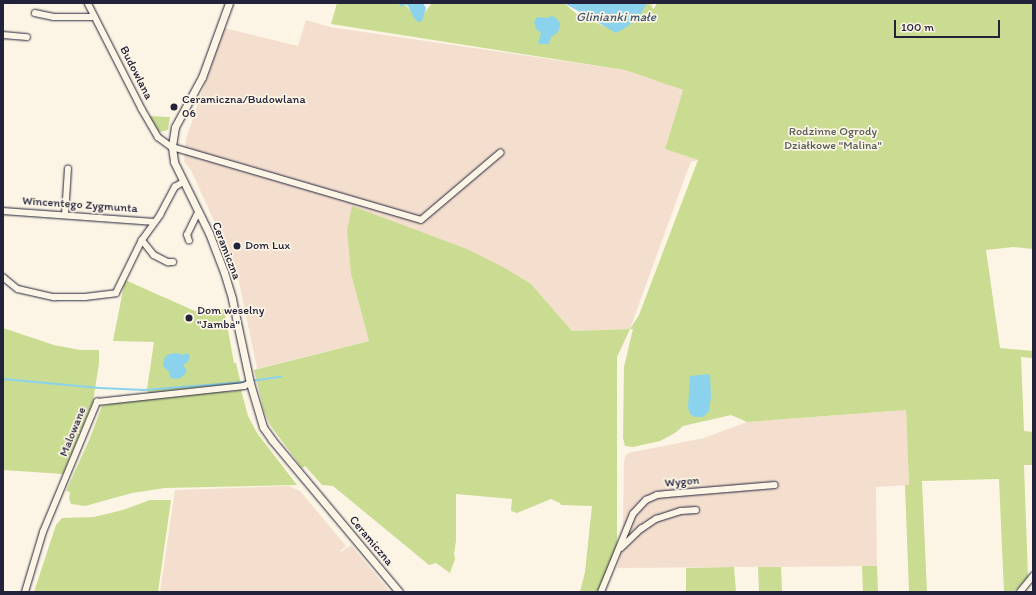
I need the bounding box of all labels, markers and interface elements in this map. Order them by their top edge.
water label: Glinianki małe [576,9,656,25]
scale bar [896,12,1002,38]
text: 100 m [901,20,934,34]
street label: Budowlana [116,44,156,102]
place label: Ceramiczna/Budowlana 06 [182,93,306,121]
marker: Ceramiczna/Budowlana 06 [169,102,179,112]
park label: Rodzinne Ogrody Działkowe "Malina" [784,125,882,153]
street label: Wincentego Zygmunta [22,194,138,216]
street label: Ceramiczna [208,220,244,282]
place label: Dom Lux [245,239,290,253]
marker: Dom Lux [232,241,242,251]
place label: Dom weselny "Jamba" [197,304,265,332]
marker: Dom weselny "Jamba" [184,313,194,323]
street label: Malowane [57,405,89,459]
street label: Wygon [664,473,700,491]
street label: Ceramiczna [346,513,396,569]

